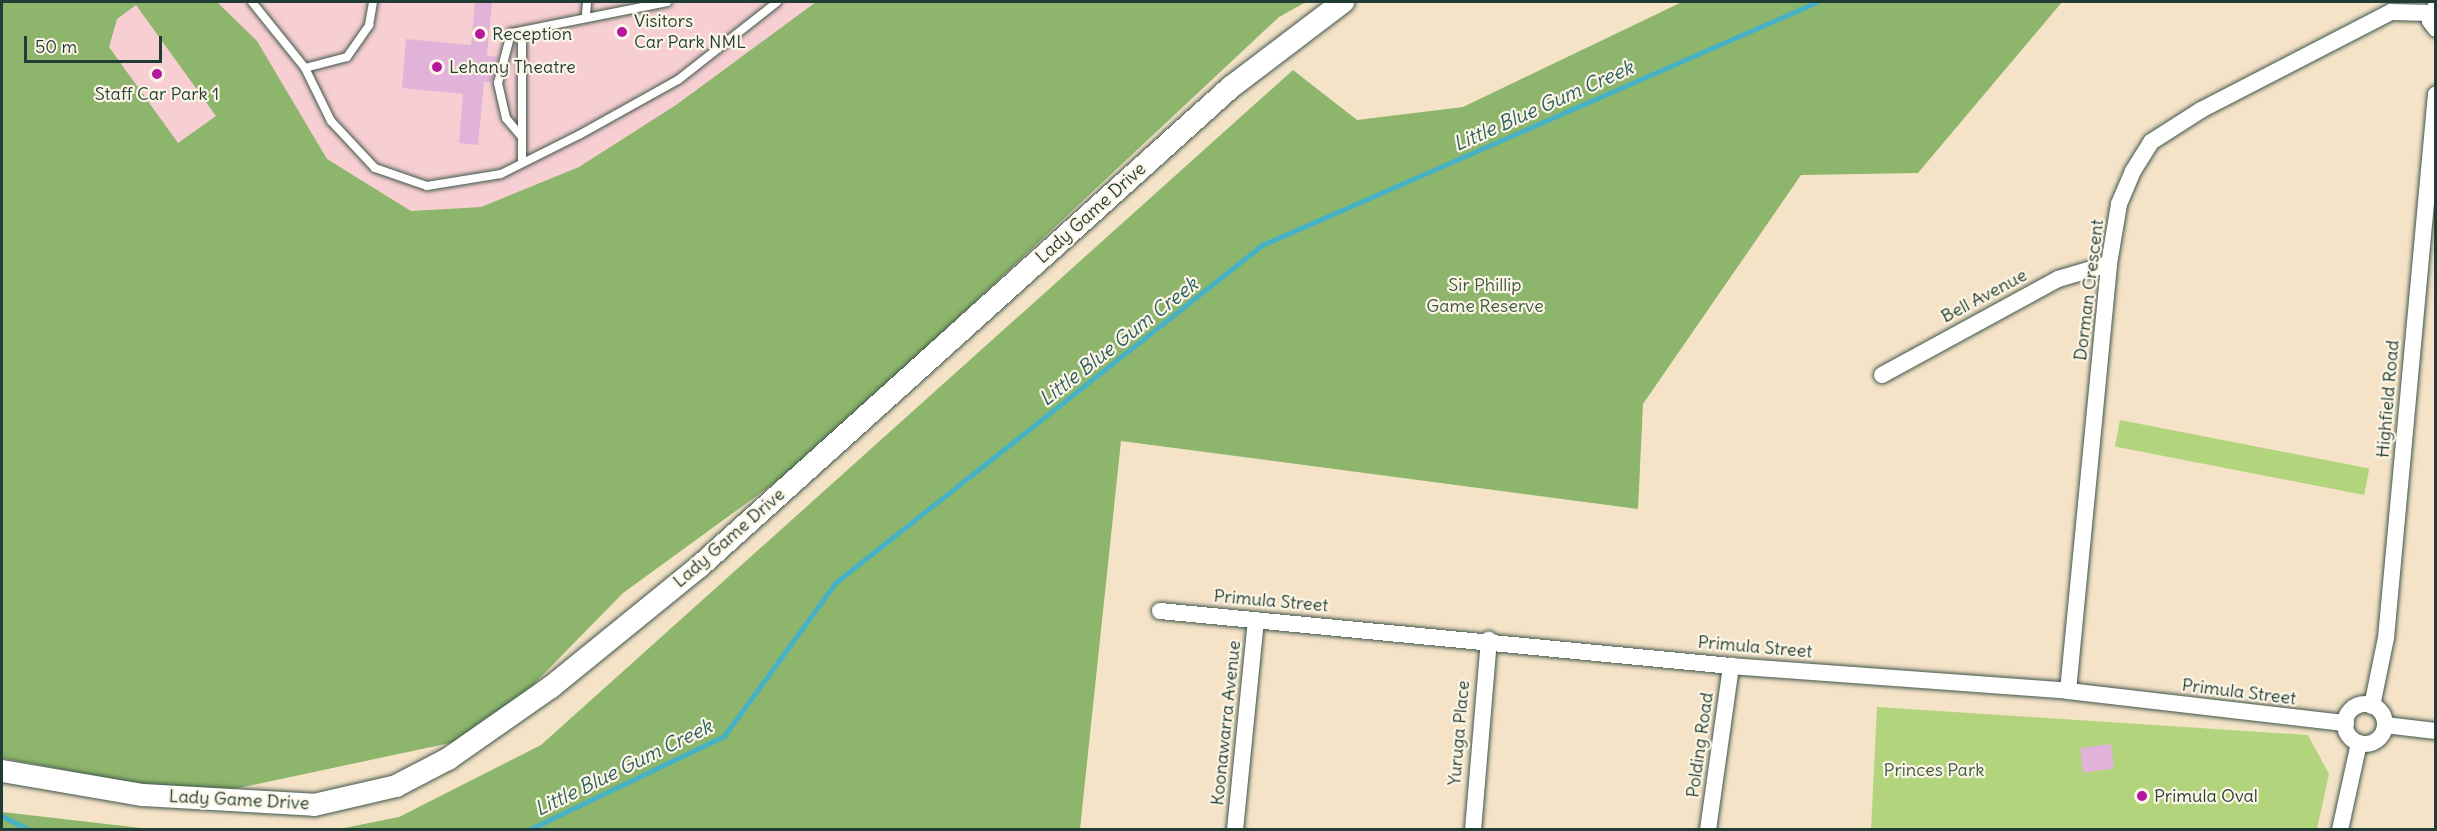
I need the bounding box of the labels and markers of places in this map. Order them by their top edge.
place label: Visitors Car Park NML [634,11,746,54]
place label: Reception [492,23,572,45]
marker: Visitors Car Park NML [615,25,629,39]
marker: Reception [473,27,487,41]
place label: Lehany Theatre [449,56,576,78]
marker: Lehany Theatre [430,60,444,74]
marker: Staff Car Park 1 [150,67,164,81]
place label: Staff Car Park 1 [95,83,219,105]
place label: Primula Oval [2154,785,2258,807]
marker: Primula Oval [2135,789,2149,803]

